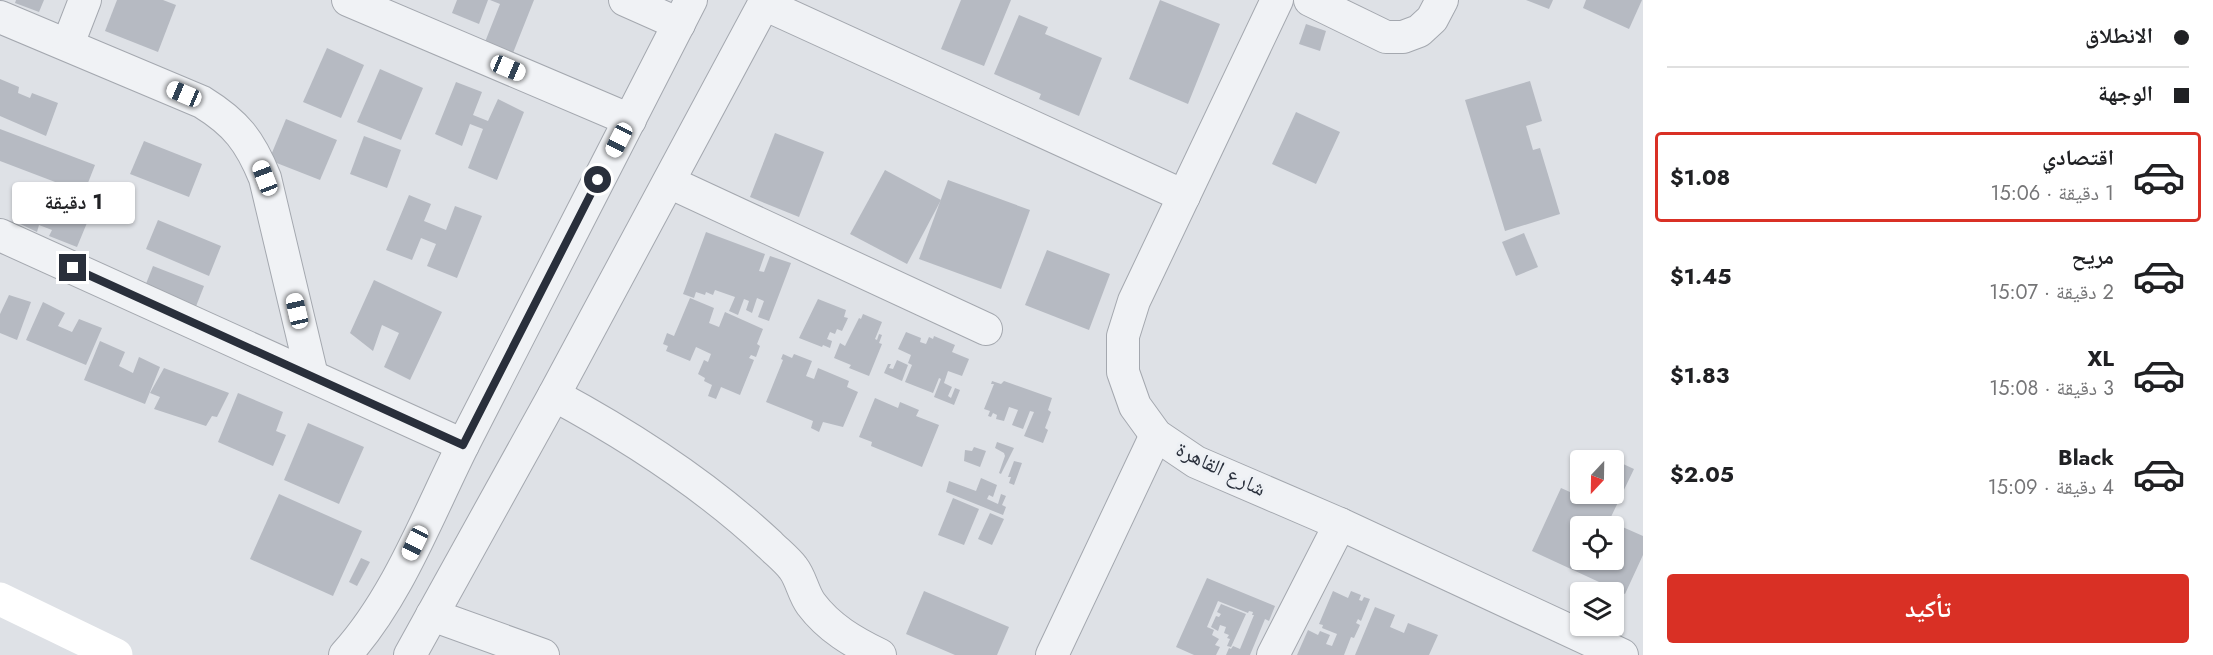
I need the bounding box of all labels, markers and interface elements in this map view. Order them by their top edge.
text: الانطلاق [2085,19,2153,51]
car [488,53,528,83]
text: الوجهة [2098,77,2153,109]
car [164,79,204,109]
car [603,120,635,160]
text: اقتصادي [2042,141,2114,173]
icon: car [2132,150,2186,204]
car [250,158,280,198]
text: $1.08 [1670,161,1730,193]
route start [584,166,611,193]
text: 1 دقيقة · 15:06 [1991,179,2114,208]
callout: 1 دقيقة [11,181,134,223]
text: 1 دقيقة [44,188,103,217]
text: مريح [2071,240,2114,272]
icon: car [2132,249,2186,303]
route end [59,254,86,281]
text: $1.45 [1670,260,1732,292]
text: 2 دقيقة · 15:07 [1989,278,2114,307]
car [284,291,310,331]
text: XL [2087,342,2114,374]
icon: car [2132,348,2186,402]
text: $1.83 [1670,359,1729,391]
text: 3 دقيقة · 15:08 [1989,374,2114,403]
street label: شارع القاهرة [1171,434,1271,504]
text: Black [2058,441,2114,473]
icon: car [2132,447,2186,501]
north arrow [1570,450,1624,504]
map controls [1570,450,1624,636]
text: $2.05 [1670,458,1734,490]
text: 4 دقيقة · 15:09 [1988,473,2114,502]
button: locate [1570,516,1624,570]
car [399,523,431,563]
button: تأكيد [1667,574,2189,643]
button: layers [1570,582,1624,636]

